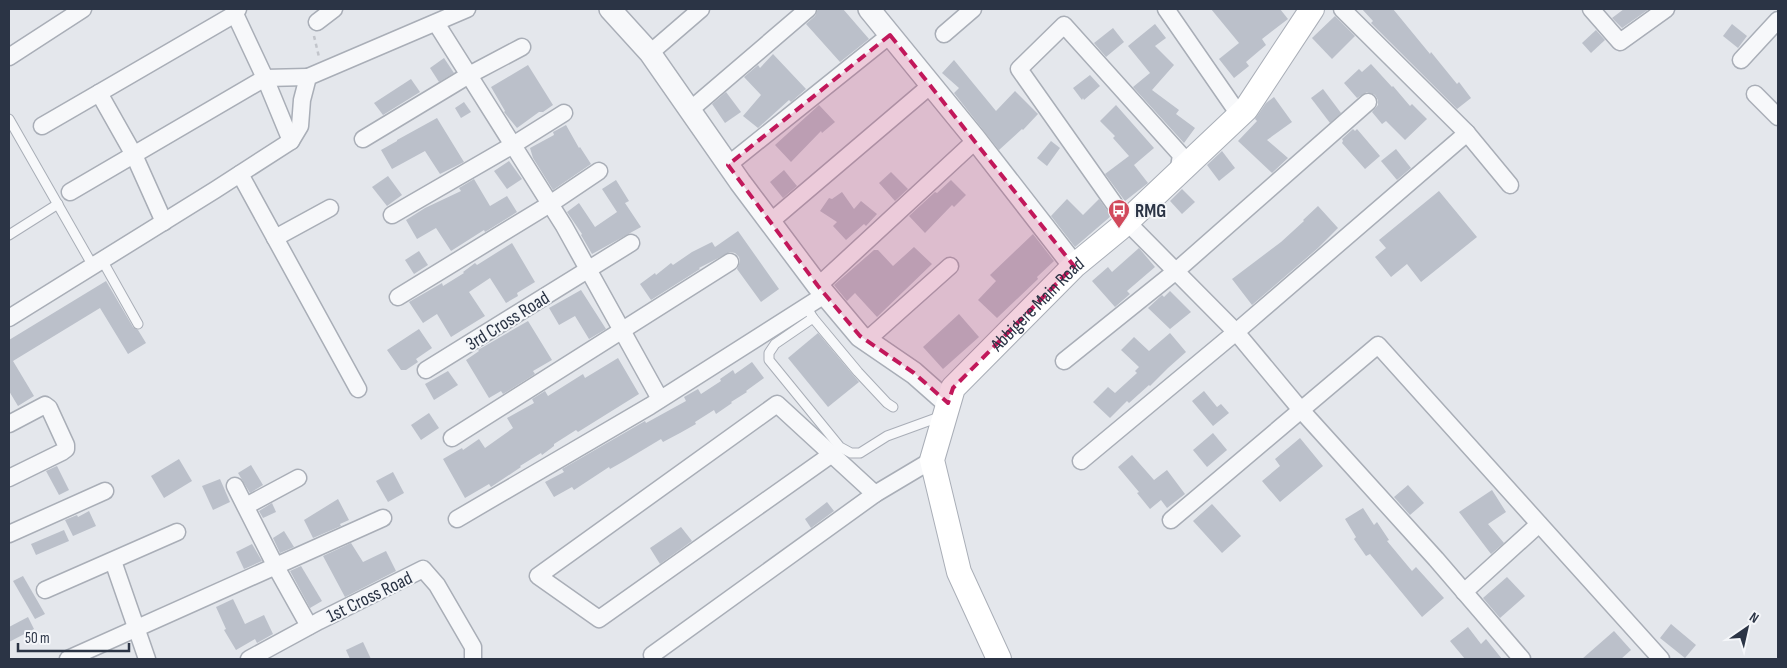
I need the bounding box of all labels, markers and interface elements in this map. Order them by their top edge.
bus stop icon: RMG [1107,198,1131,229]
place label: RMG [1135,200,1166,223]
street label: Abbigere Main Road [985,253,1089,357]
street label: 3rd Cross Road [462,287,554,356]
street label: 1st Cross Road [323,567,416,628]
north arrow [1722,603,1772,653]
text: N [1746,608,1762,627]
scale bar [18,620,129,652]
text: 50 m [25,629,50,648]

